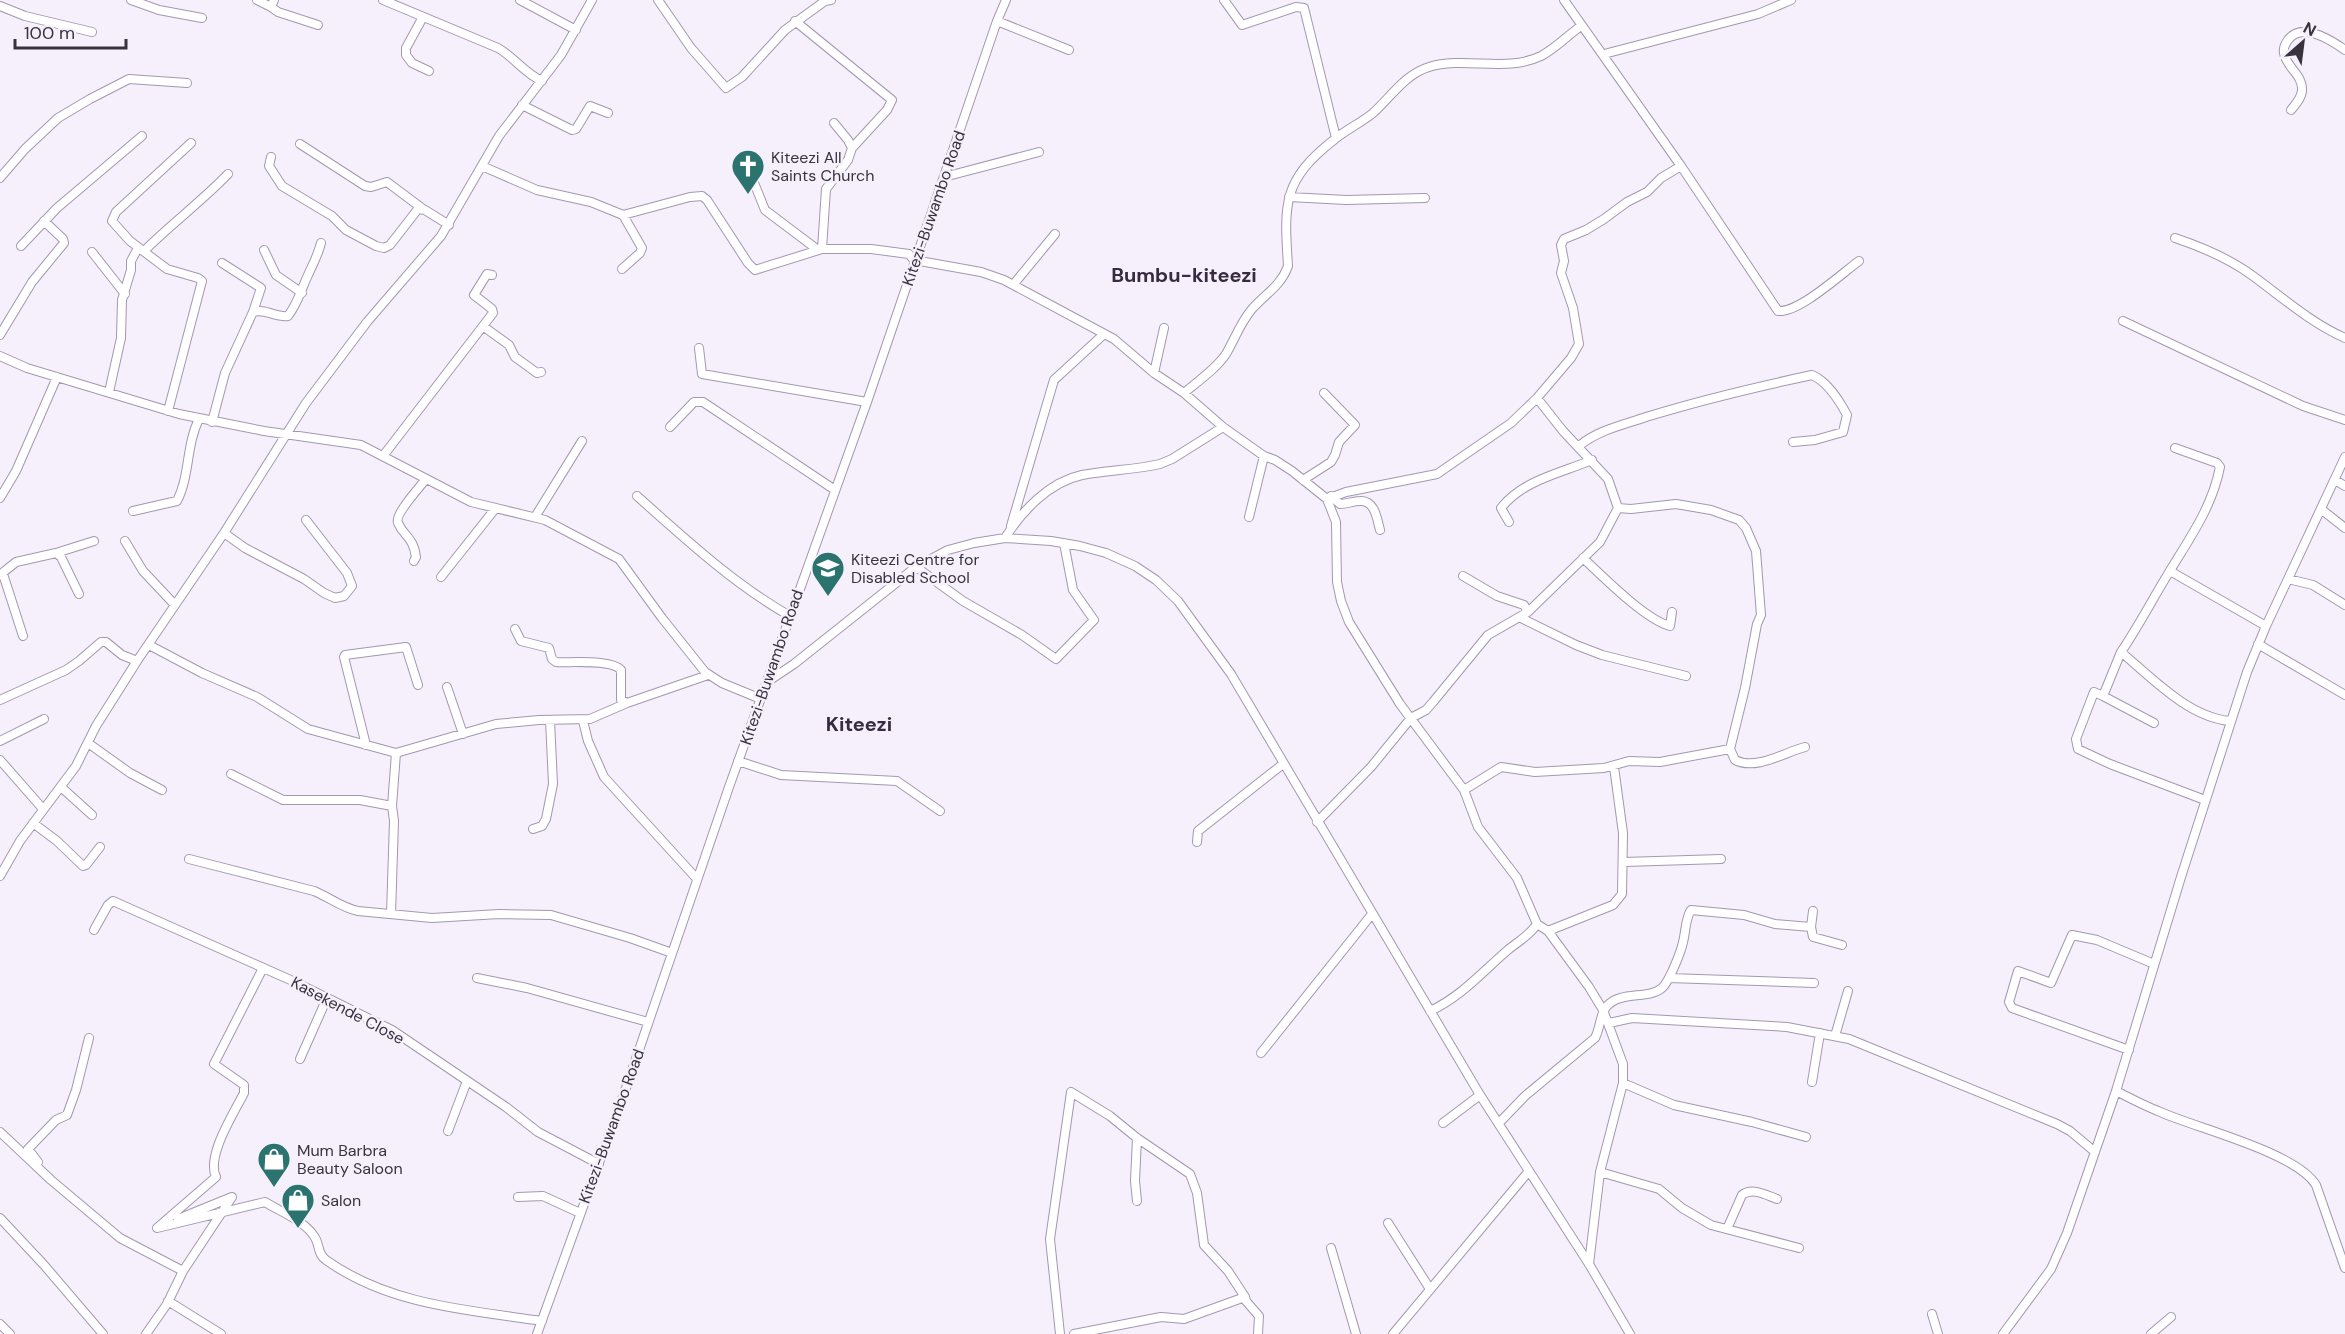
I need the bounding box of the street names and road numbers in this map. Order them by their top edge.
street label: Kitezi-Buwambo Road [897,128,970,289]
street label: Kitezi-Buwambo Road [735,587,808,748]
street label: Kasekende Close [287,972,408,1049]
street label: Kitezi-Buwambo Road [574,1046,649,1206]

